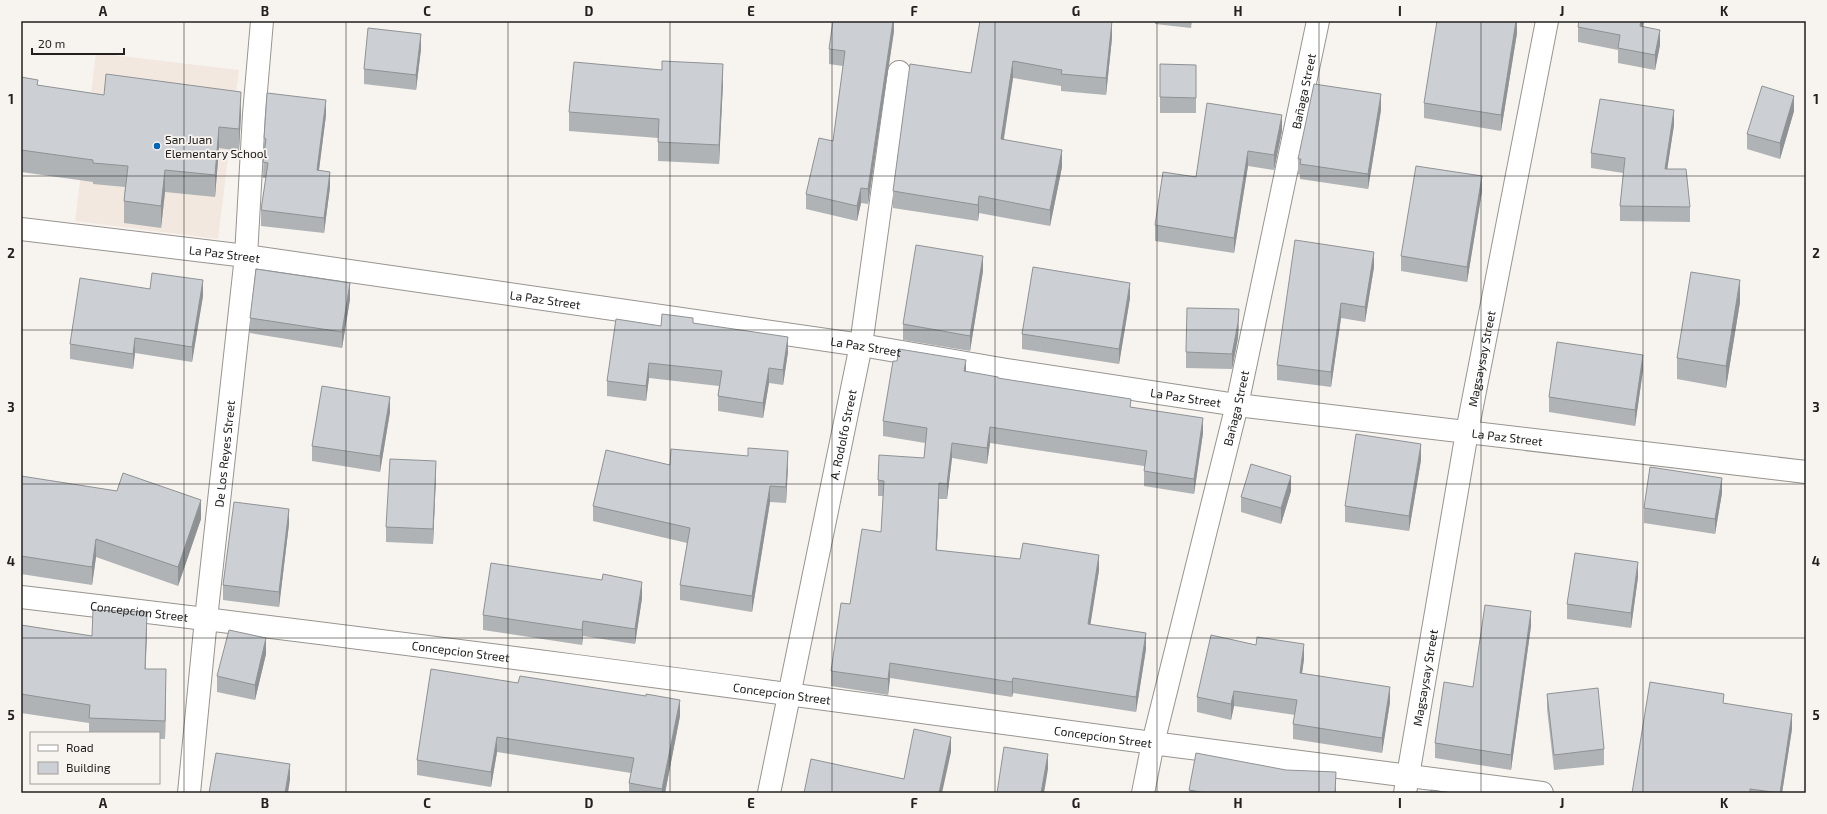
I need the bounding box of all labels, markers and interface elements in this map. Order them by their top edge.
text: A [99,3,108,19]
text: B [261,3,269,19]
text: C [423,3,431,19]
text: D [585,3,594,19]
text: E [747,3,755,19]
text: F [910,3,918,19]
text: G [1072,3,1080,19]
text: H [1234,3,1243,19]
text: I [1398,3,1402,19]
text: J [1560,3,1564,19]
text: K [1720,3,1729,19]
scale bar [32,30,124,56]
text: 20 m [38,36,65,50]
street label: Bañaga Street [1288,52,1318,130]
text: 1 [8,91,14,107]
text: 1 [1813,91,1819,107]
place label: San Juan Elementary School [165,132,268,160]
marker: San Juan Elementary School [152,141,162,151]
street label: La Paz Street [188,242,261,265]
text: 2 [7,245,15,261]
text: 2 [1812,245,1820,261]
street label: La Paz Street [509,287,582,311]
street label: Magsaysay Street [1465,309,1498,408]
street label: La Paz Street [830,334,903,359]
street label: Bañaga Street [1220,369,1251,447]
street label: La Paz Street [1150,385,1223,410]
street label: A. Rodolfo Street [827,388,859,481]
text: 3 [7,399,15,415]
street label: De Los Reyes Street [211,399,237,508]
text: 3 [1812,399,1820,415]
street label: La Paz Street [1471,426,1544,448]
text: 4 [7,553,15,569]
text: 4 [1812,553,1820,569]
street label: Concepcion Street [89,598,189,624]
street label: Magsaysay Street [1410,628,1440,727]
street label: Concepcion Street [411,638,511,664]
street label: Concepcion Street [732,680,832,707]
text: 5 [7,707,15,723]
text: 5 [1812,707,1820,723]
street label: Concepcion Street [1053,723,1153,750]
legend [30,732,160,784]
text: Road [66,740,94,754]
text: Building [66,760,111,774]
text: A [99,795,108,811]
text: B [261,795,269,811]
text: C [423,795,431,811]
text: D [585,795,594,811]
text: E [747,795,755,811]
text: F [910,795,918,811]
text: G [1072,795,1080,811]
text: H [1234,795,1243,811]
text: I [1398,795,1402,811]
text: J [1560,795,1564,811]
text: K [1720,795,1729,811]

